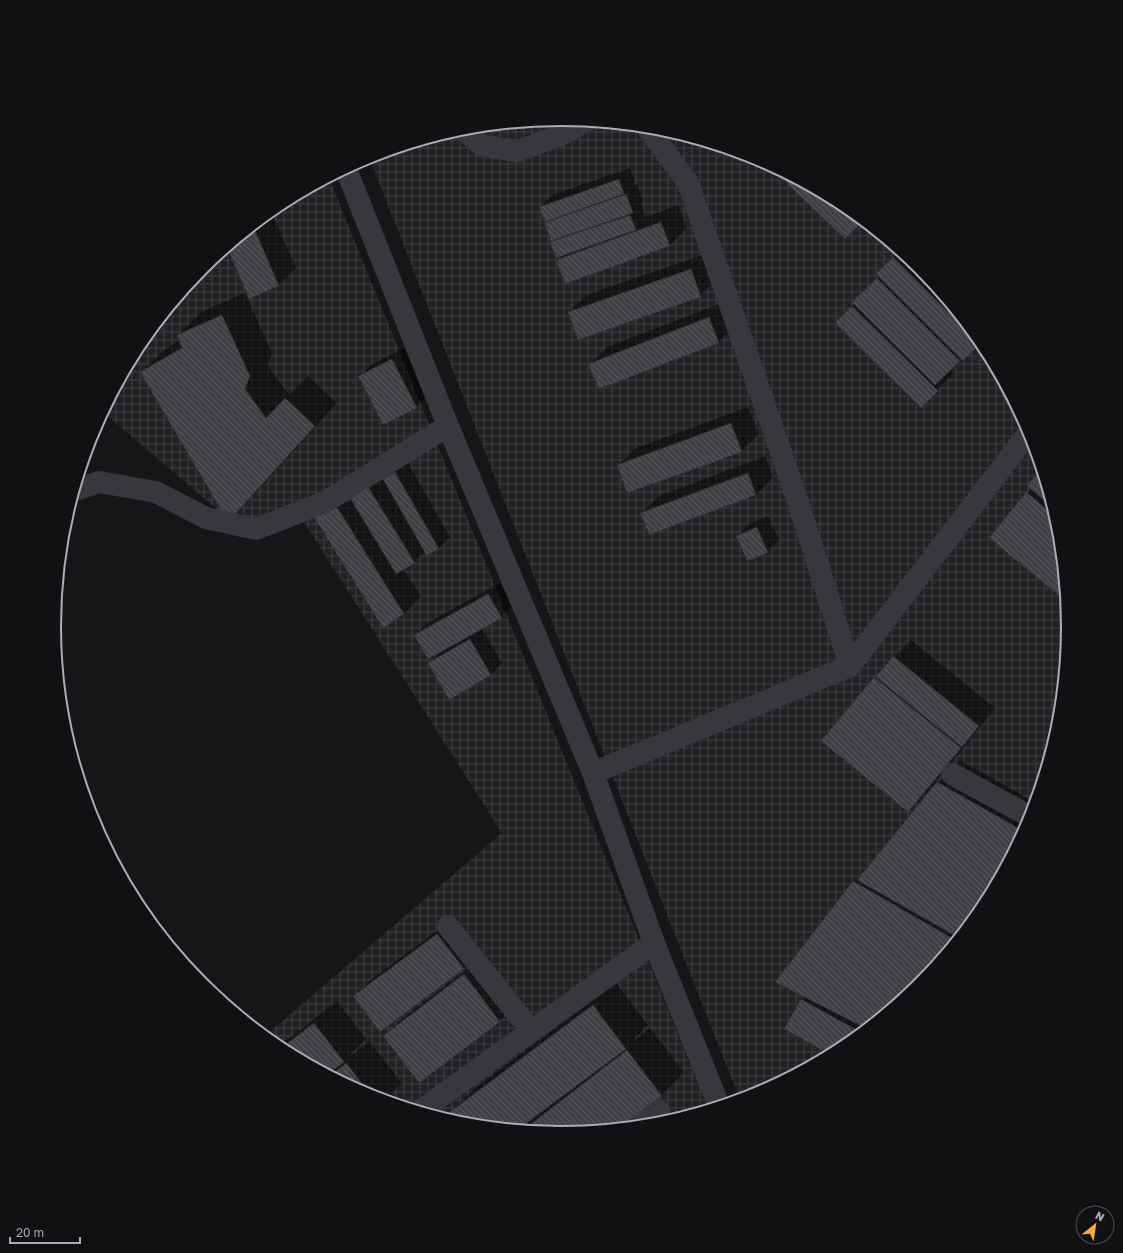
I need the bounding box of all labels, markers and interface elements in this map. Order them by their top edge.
north arrow [1075,1205,1115,1245]
text: N [1093,1208,1107,1224]
scale bar [10,1219,80,1245]
text: 20 m [16,1225,44,1240]

